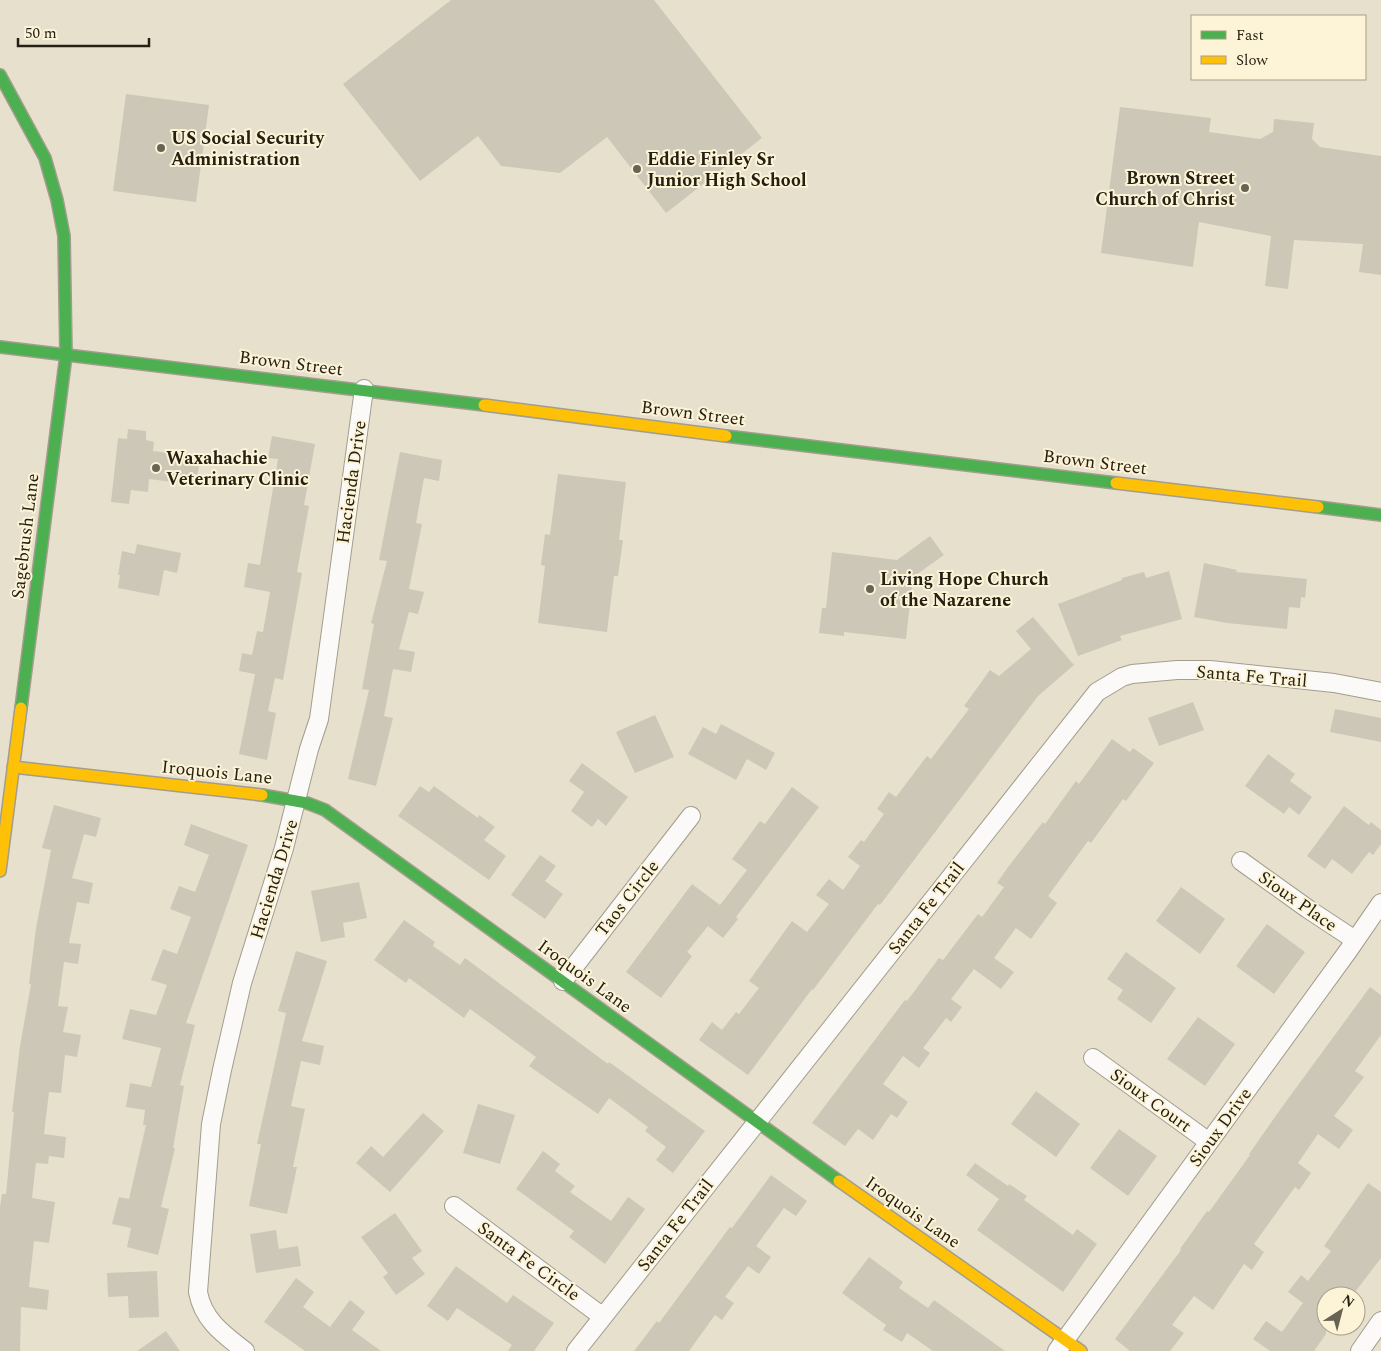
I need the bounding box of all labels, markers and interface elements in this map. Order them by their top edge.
scale bar [18,15,149,47]
legend [1191,15,1366,80]
text: 50 m [25,22,57,45]
text: Fast [1236,24,1264,47]
text: Slow [1236,49,1268,72]
place label: US Social Security Administration [171,125,325,173]
marker: US Social Security Administration [155,142,167,154]
place label: Eddie Finley Sr Junior High School [647,146,807,194]
marker: Eddie Finley Sr Junior High School [631,163,643,175]
place label: Brown Street Church of Christ [1095,165,1235,213]
marker: Brown Street Church of Christ [1239,182,1251,194]
street label: Brown Street [237,344,344,383]
street label: Brown Street [639,394,746,433]
street label: Hacienda Drive [329,419,374,545]
street label: Brown Street [1041,443,1148,482]
place label: Waxahachie Veterinary Clinic [166,445,309,493]
marker: Waxahachie Veterinary Clinic [150,462,162,474]
street label: Sagebrush Lane [4,472,47,600]
place label: Living Hope Church of the Nazarene [880,566,1049,614]
marker: Living Hope Church of the Nazarene [864,583,876,595]
street label: Santa Fe Trail [1195,658,1309,695]
street label: Iroquois Lane [160,753,274,792]
street label: Hacienda Drive [243,816,306,943]
street label: Taos Circle [589,854,666,942]
street label: Santa Fe Trail [882,856,971,960]
street label: Sioux Place [1253,864,1343,939]
street label: Iroquois Lane [532,933,638,1020]
street label: Sioux Court [1104,1062,1197,1139]
street label: Sioux Drive [1182,1082,1259,1173]
street label: Iroquois Lane [859,1169,966,1255]
street label: Santa Fe Trail [631,1173,720,1277]
street label: Santa Fe Circle [472,1215,586,1308]
north arrow [1316,1286,1366,1336]
text: N [1338,1289,1359,1313]

